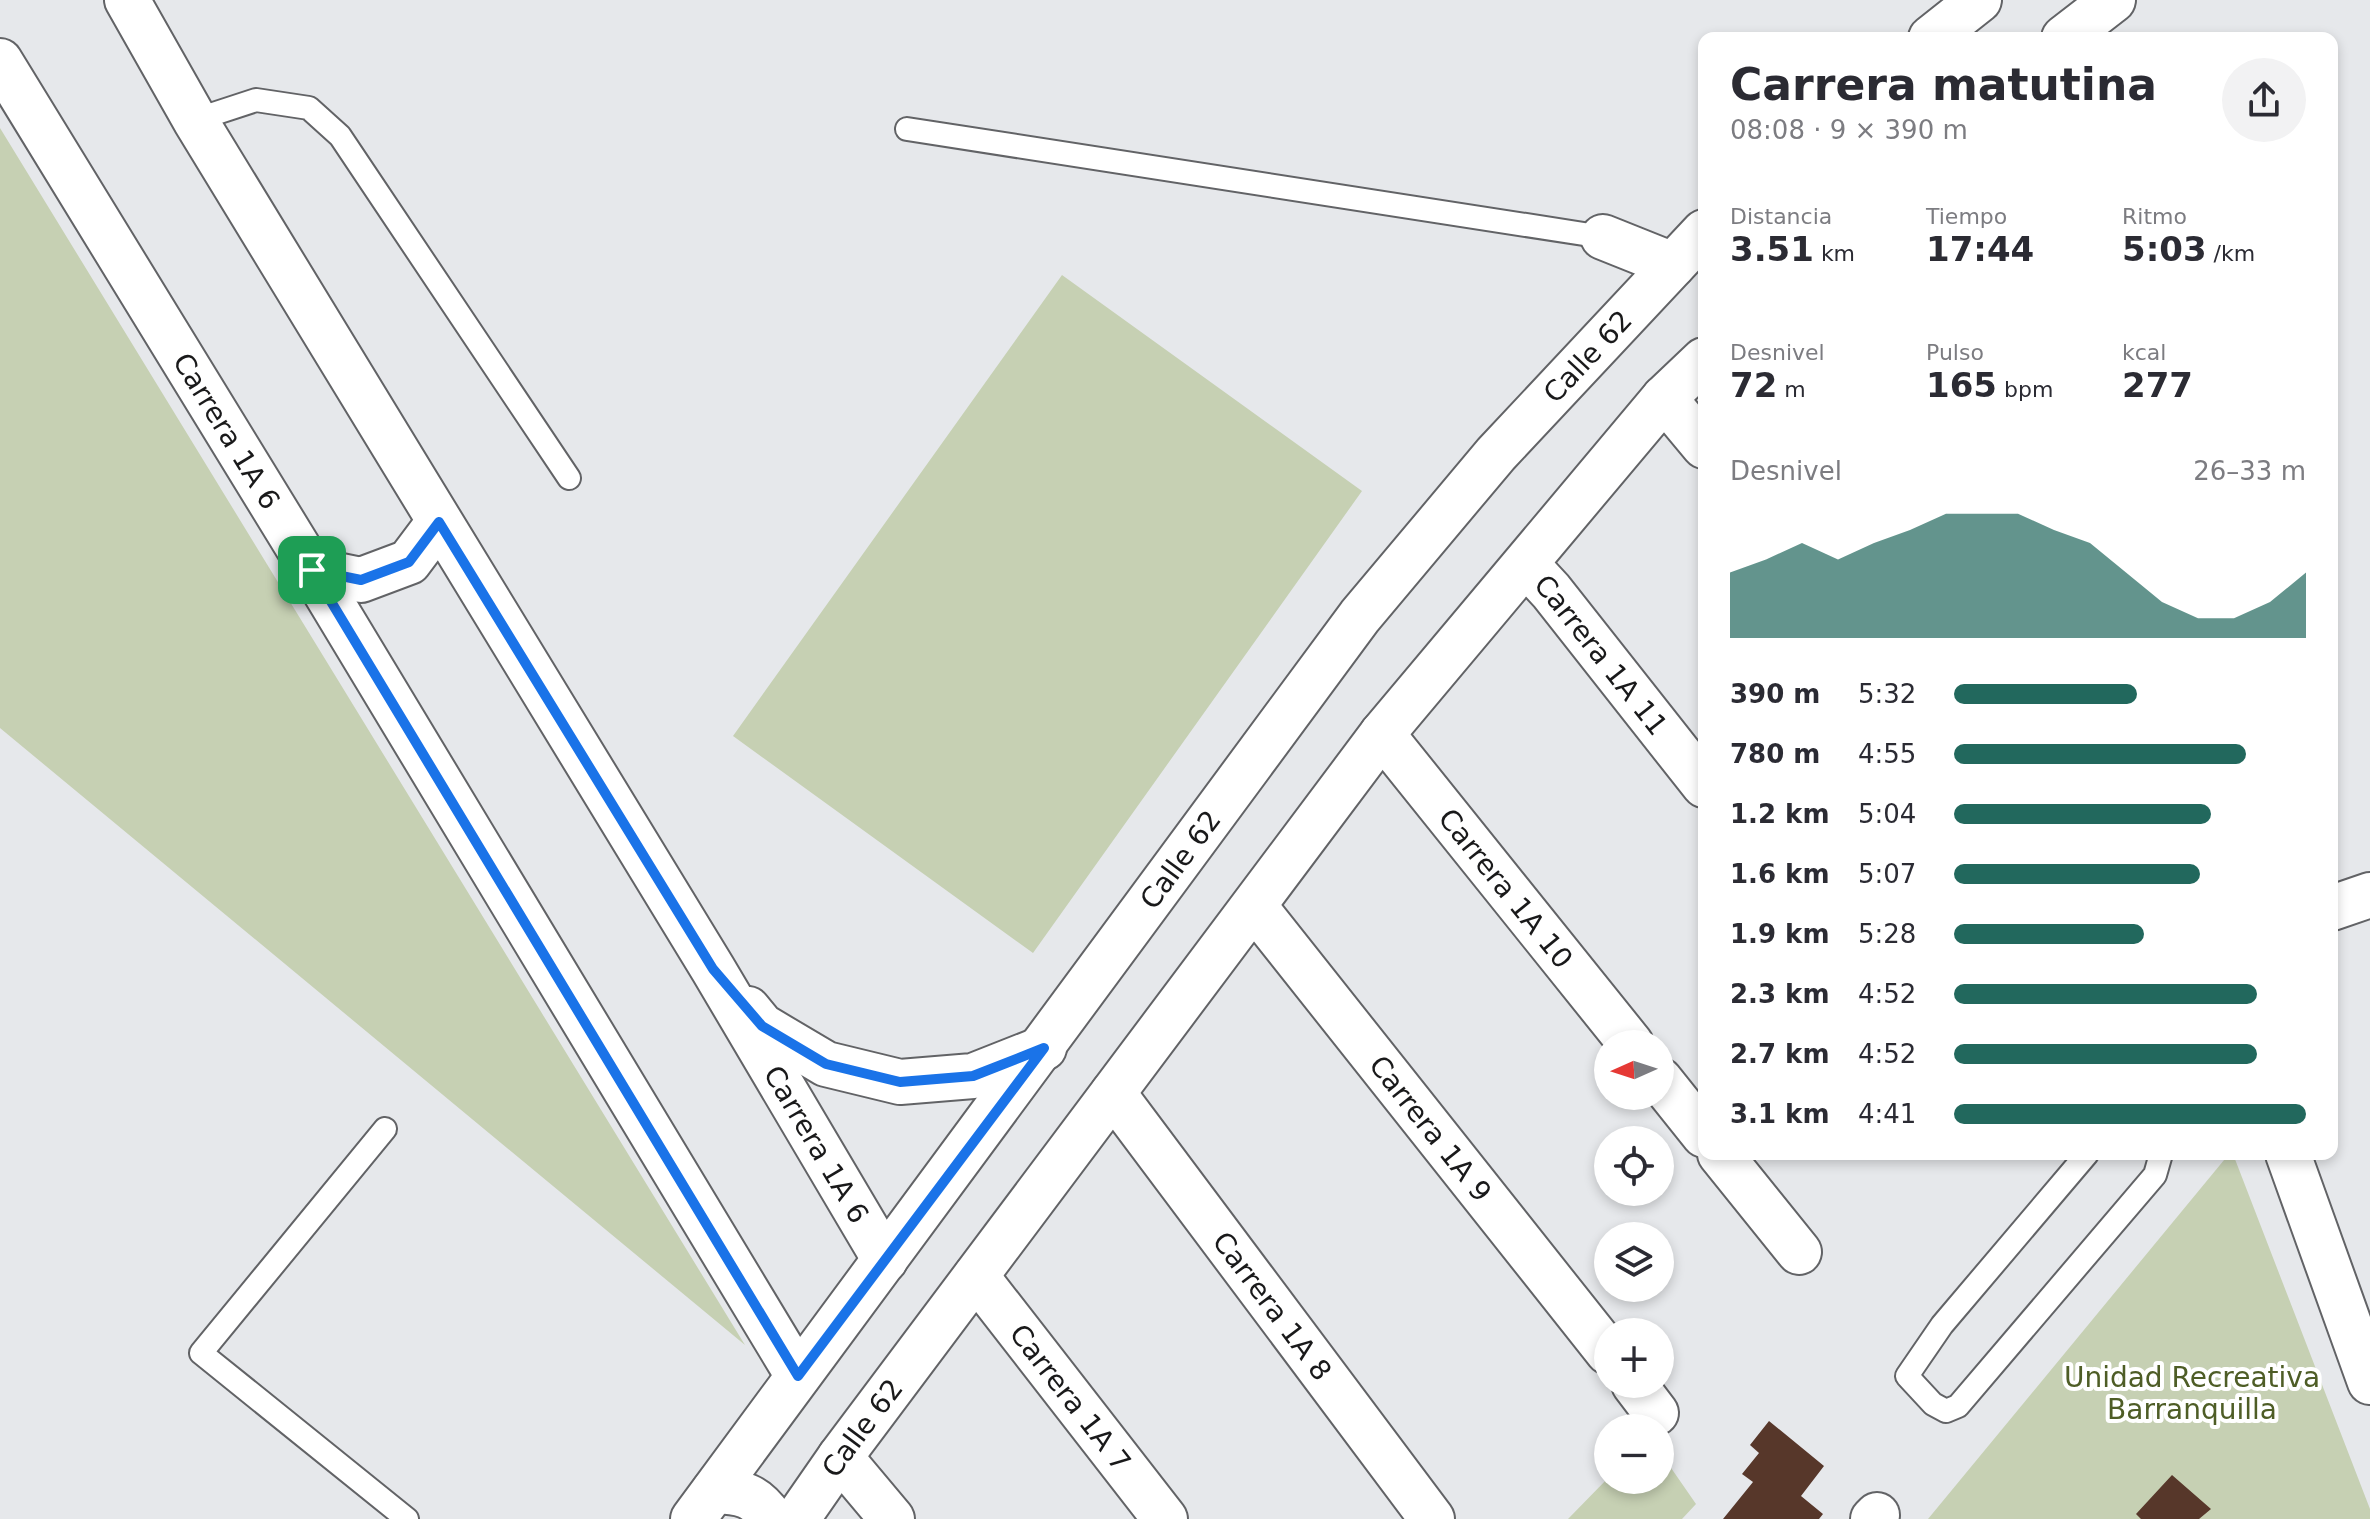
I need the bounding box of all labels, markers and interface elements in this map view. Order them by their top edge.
button: share [2222,58,2306,142]
text: Carrera matutina [1730,59,2157,110]
text: 08:08 · 9 × 390 m [1730,115,1968,145]
text: Distancia [1730,204,1832,229]
text: Tiempo [1926,204,2007,229]
text: Ritmo [2122,204,2187,229]
text: 3.51 [1730,229,1814,269]
text: 17:44 [1926,229,2034,269]
text: 5:03 [2122,229,2207,269]
text: km [1814,241,1855,266]
text: /km [2207,241,2255,266]
street label: Calle 62 [1536,303,1639,409]
text: Desnivel [1730,340,1825,365]
text: Pulso [1926,340,1984,365]
text: kcal [2122,340,2166,365]
street label: Carrera 1A 6 [166,347,287,515]
text: 72 [1730,365,1777,405]
text: 165 [1926,365,1997,405]
text: 277 [2122,365,2193,405]
text: m [1777,377,1806,402]
text: bpm [1997,377,2053,402]
text: Desnivel [1730,456,1842,486]
text: 26–33 m [2193,456,2306,486]
pin [278,536,346,604]
icon: arrive [290,548,334,592]
street label: Carrera 1A 11 [1528,568,1675,742]
text: 390 m [1730,679,1820,709]
text: 5:32 [1858,679,1916,709]
text: 780 m [1730,739,1820,769]
text: 4:55 [1858,739,1916,769]
text: 1.2 km [1730,799,1830,829]
text: 5:04 [1858,799,1916,829]
street label: Carrera 1A 10 [1432,802,1580,975]
street label: Calle 62 [1133,804,1227,915]
text: 1.6 km [1730,859,1830,889]
text: 5:07 [1858,859,1916,889]
text: 1.9 km [1730,919,1830,949]
text: 5:28 [1858,919,1916,949]
text: 2.3 km [1730,979,1830,1009]
text: 4:52 [1858,979,1916,1009]
north arrow [1594,1030,1674,1110]
map controls [1594,1030,1674,1494]
text: 2.7 km [1730,1039,1830,1069]
text: 4:52 [1858,1039,1916,1069]
street label: Carrera 1A 9 [1363,1049,1499,1208]
street label: Carrera 1A 6 [757,1060,876,1229]
text: 3.1 km [1730,1099,1830,1129]
text: 4:41 [1858,1099,1916,1129]
button: locate [1594,1126,1674,1206]
button: layers [1594,1222,1674,1302]
street label: Carrera 1A 8 [1206,1225,1339,1387]
street label: Carrera 1A 7 [1003,1317,1138,1478]
button: + [1594,1318,1674,1398]
park label: Unidad Recreativa Barranquilla [2064,1361,2320,1426]
street label: Calle 62 [815,1372,909,1483]
button: − [1594,1414,1674,1494]

